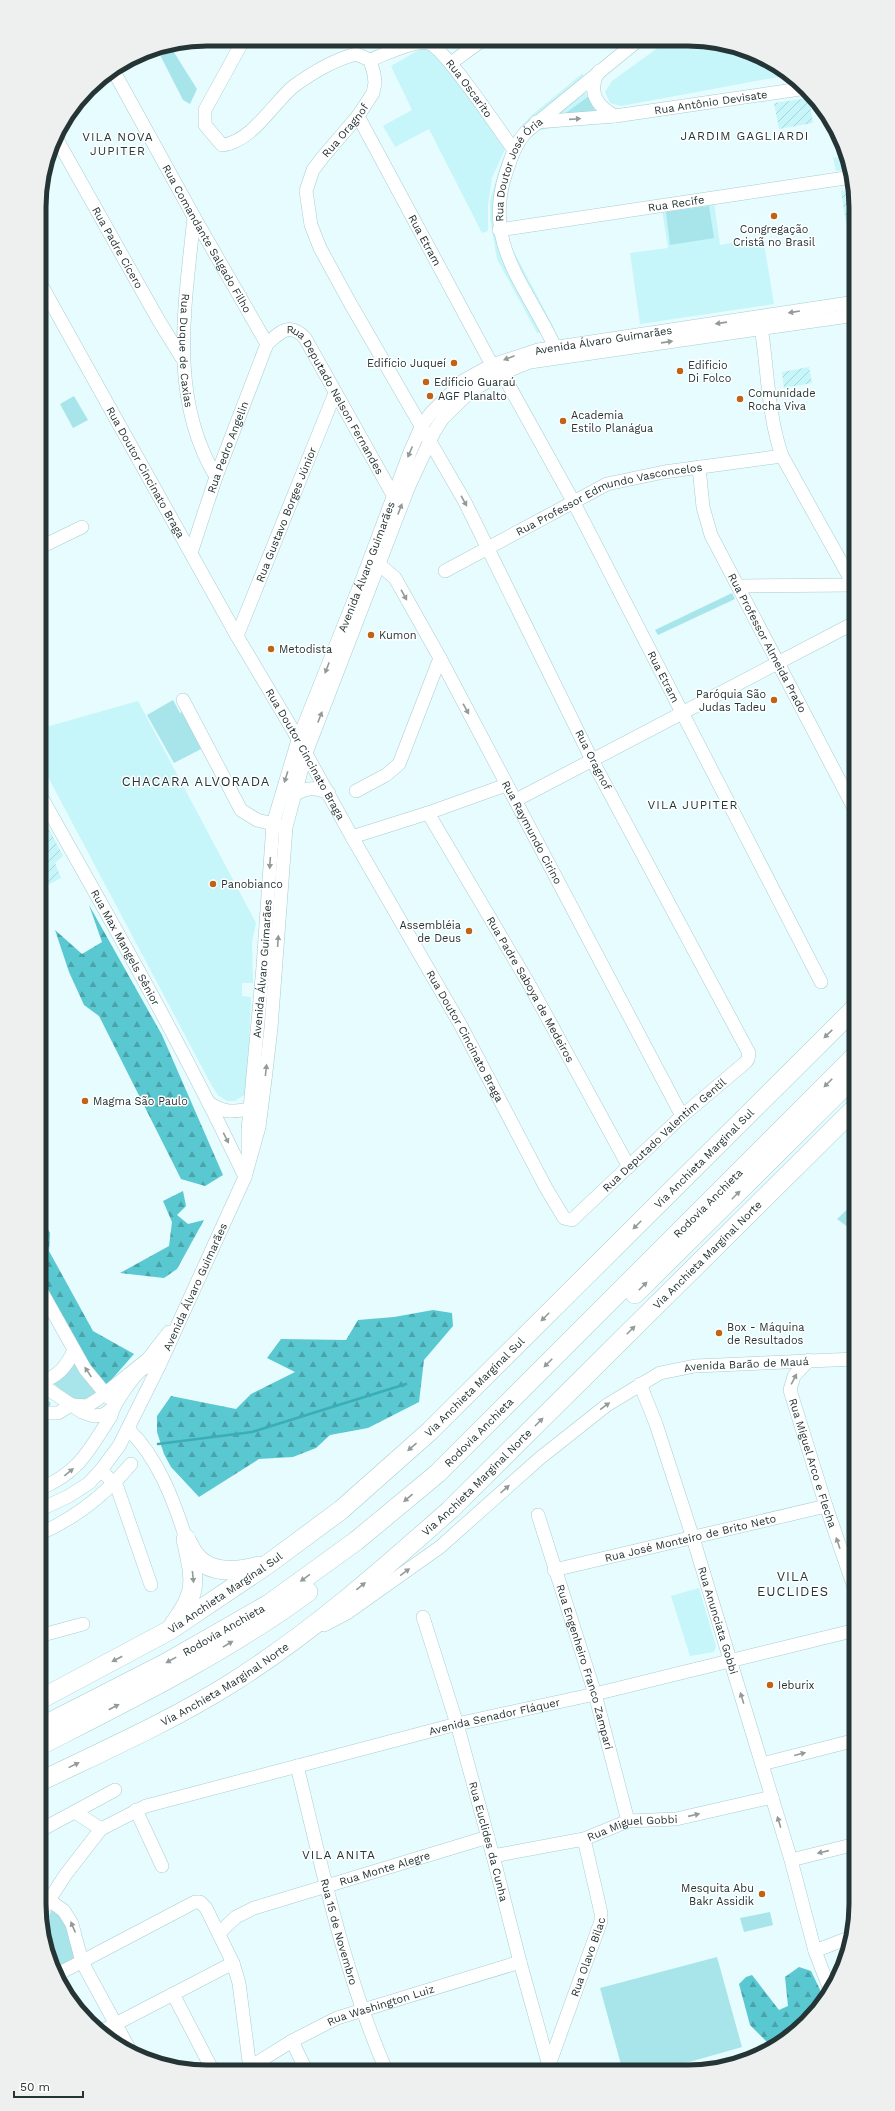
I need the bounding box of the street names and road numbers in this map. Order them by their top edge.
street label: Rua Oscarito [443,57,495,120]
street label: Rua Antônio Devisate [653,87,768,117]
street label: Rua Oragnof [319,100,371,160]
street label: Rua Doutor José Ória [493,115,545,222]
street label: Rua Comandante Salgado Filho [160,162,254,315]
street label: Rua Recife [647,193,705,214]
street label: Rua Padre Cícero [90,204,146,291]
street label: Rua Etram [406,212,444,268]
street label: Rua Duque de Caxias [177,293,196,409]
street label: Rua Deputado Nelson Fernandes [286,323,387,477]
street label: Avenida Álvaro Guimarães [533,323,673,357]
street label: Rua Pedro Angelin [205,399,251,495]
street label: Rua Doutor Cincinato Braga [104,404,187,540]
street label: Rua Gustavo Borges Júnior [253,445,319,584]
street label: Rua Professor Edmundo Vasconcelos [514,460,703,538]
street label: Avenida Álvaro Guimarães [335,499,397,634]
street label: Rua Professor Almeida Prado [726,571,809,715]
street label: Rua Etram [645,649,682,705]
street label: Rua Doutor Cincinato Braga [263,686,348,822]
street label: Rua Oragnof [572,728,614,793]
street label: Rua Raymundo Cirino [499,778,565,886]
street label: Rua Max Mangels Sênior [88,887,163,1008]
street label: Avenida Álvaro Guimarães [250,899,274,1039]
street label: Rua Padre Saboya de Medeiros [484,914,577,1065]
street label: Rua Doutor Cincinato Braga [424,968,506,1104]
street label: Rua Deputado Valentim Gentil [600,1075,729,1194]
street label: Via Anchieta Marginal Sul [651,1106,757,1211]
street label: Rodovia Anchieta [671,1166,745,1240]
street label: Via Anchieta Marginal Norte [650,1198,764,1311]
street label: Avenida Álvaro Guimarães [160,1221,230,1353]
street label: Via Anchieta Marginal Sul [422,1334,527,1439]
street label: Avenida Barão de Mauá [682,1355,809,1375]
street label: Rodovia Anchieta [442,1395,516,1469]
street label: Rua Miguel Arco e Flecha [786,1397,840,1530]
street label: Via Anchieta Marginal Norte [419,1426,534,1538]
street label: Rua José Monteiro de Brito Neto [603,1512,777,1564]
street label: Via Anchieta Marginal Sul [165,1549,285,1636]
street label: Rua Anunciata Gobbi [696,1565,741,1676]
street label: Rua Engenheiro Franco Zampari [554,1583,616,1751]
street label: Rodovia Anchieta [180,1601,267,1659]
street label: Via Anchieta Marginal Norte [158,1640,291,1728]
street label: Avenida Senador Fláquer [427,1695,562,1738]
street label: Rua Euclides da Cunha [466,1780,511,1903]
street label: Rua Miguel Gobbi [585,1812,678,1844]
street label: Rua Monte Alegre [338,1848,432,1888]
street label: Rua 15 de Novembro [318,1877,360,1987]
street label: Rua Olavo Bilac [568,1918,608,1998]
street label: Rua Washington Luiz [325,1982,436,2029]

